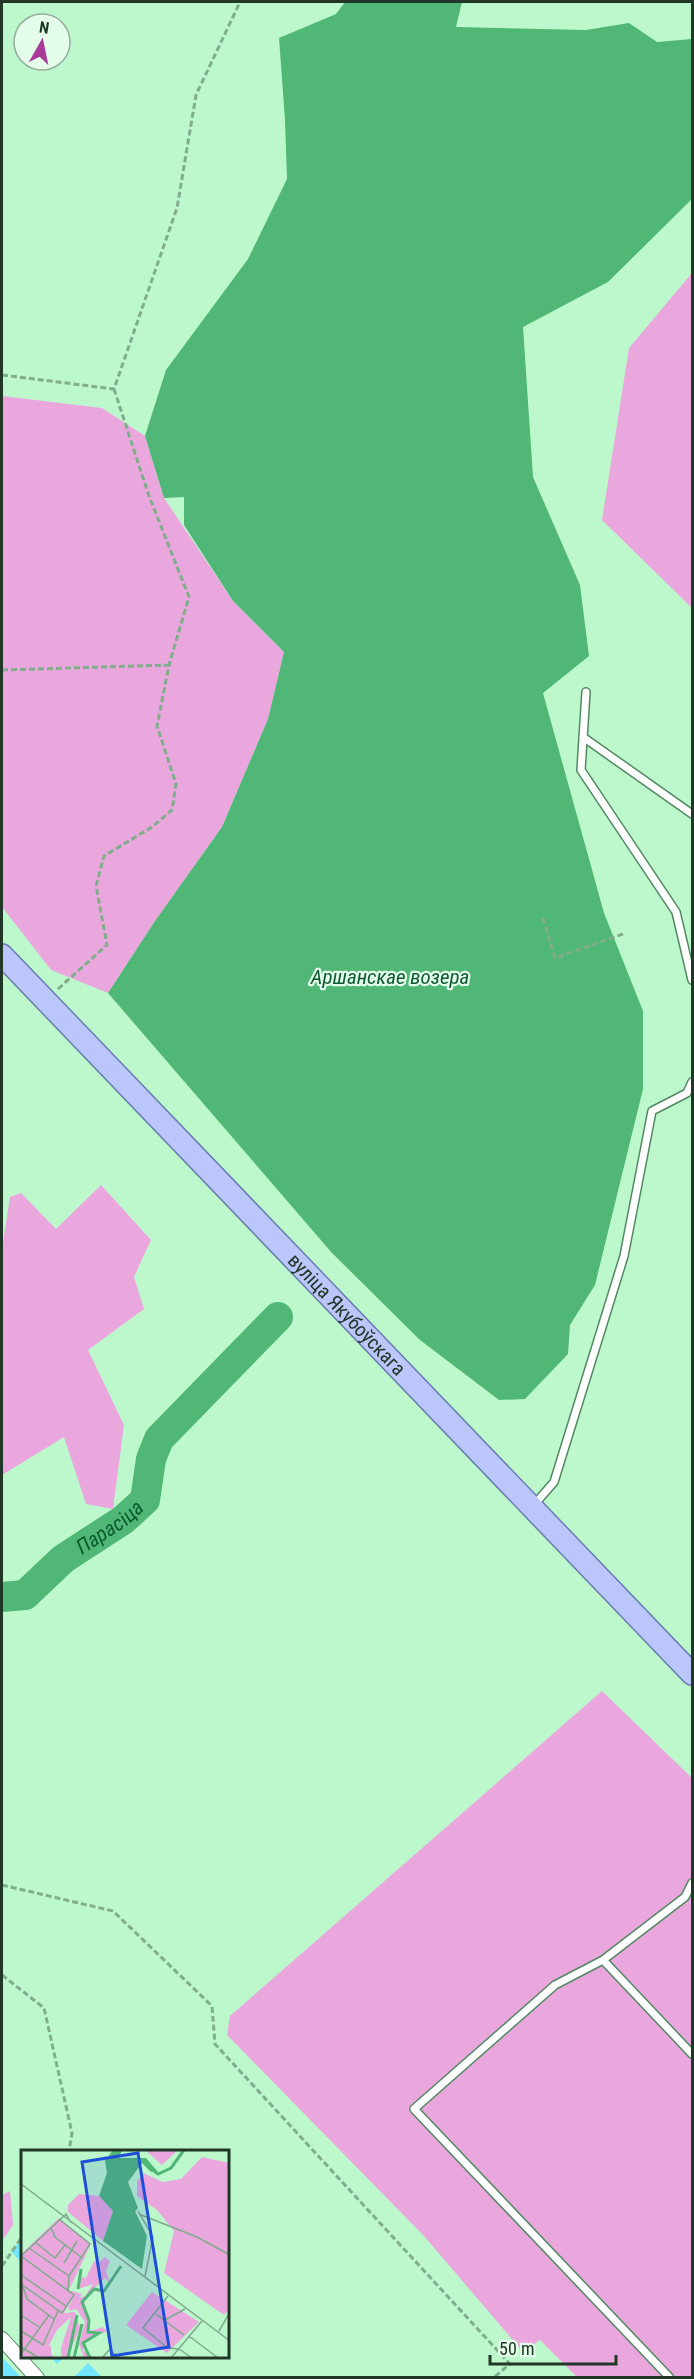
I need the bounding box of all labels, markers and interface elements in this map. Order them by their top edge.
north arrow [12,12,72,72]
text: N [38,18,51,38]
water label: Аршанскае возера [310,965,469,989]
street label: вуліца Якубоўскага [283,1248,411,1380]
water label: Парасіца [72,1495,148,1559]
inset map [21,2150,230,2358]
scale bar [490,2328,616,2366]
text: 50 m [499,2338,534,2359]

